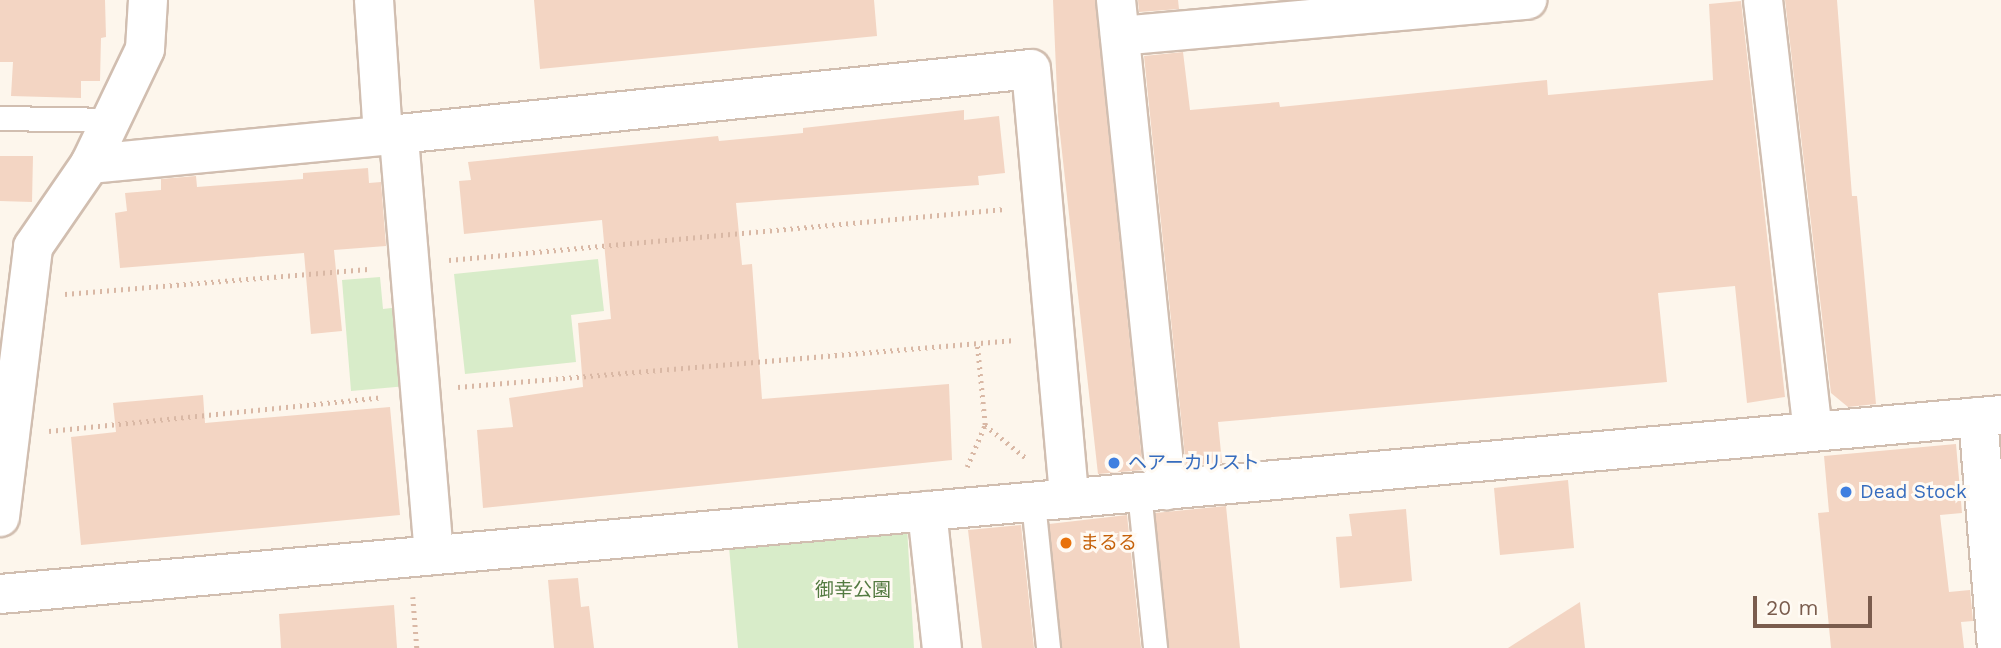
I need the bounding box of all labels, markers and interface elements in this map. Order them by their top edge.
place label: ヘアーカリスト [1128,452,1260,474]
marker: ヘアーカリスト [1106,455,1122,471]
place label: Dead Stock [1860,481,1967,503]
marker: Dead Stock [1838,484,1854,500]
place label: まるる [1080,532,1137,554]
marker: まるる [1058,535,1074,551]
park label: 御幸公園 [815,579,891,601]
scale bar [1756,582,1875,626]
text: 20 m [1766,595,1818,620]

